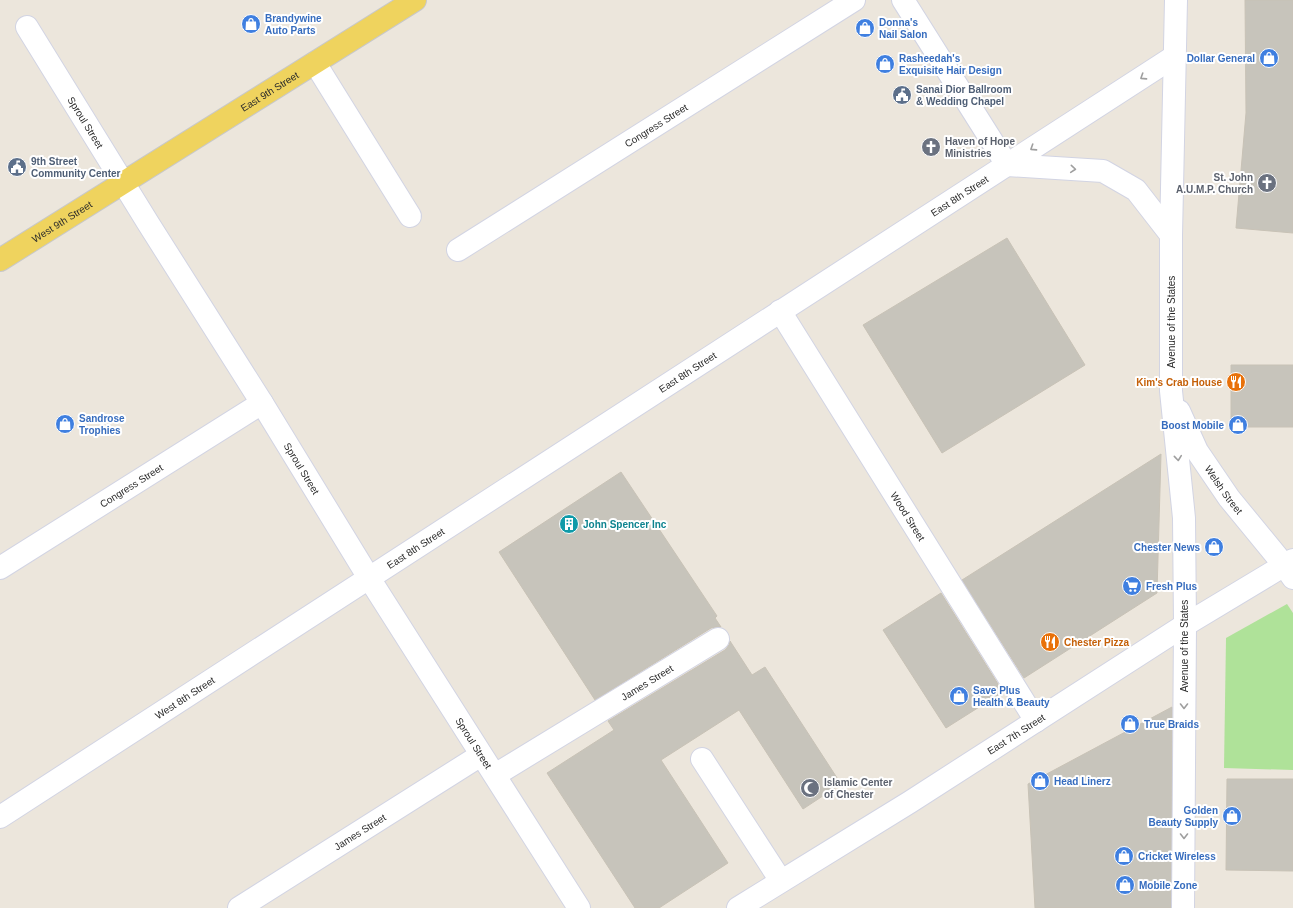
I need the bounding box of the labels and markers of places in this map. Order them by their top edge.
shop icon: Brandywine Auto Parts [240,13,262,35]
place label: Brandywine Auto Parts [265,13,322,36]
shop icon: Donna's Nail Salon [854,17,876,39]
place label: Donna's Nail Salon [879,17,927,40]
shop icon: Dollar General [1258,47,1280,69]
shop icon: Rasheedah's Exquisite Hair Design [874,53,896,75]
place label: Rasheedah's Exquisite Hair Design [899,53,1002,76]
place label: Dollar General [1187,53,1255,64]
public building icon: Sanai Dior Ballroom & Wedding Chapel [891,84,913,106]
place label: Sanai Dior Ballroom & Wedding Chapel [916,84,1012,107]
church icon: Haven of Hope Ministries [920,136,942,158]
place label: Haven of Hope Ministries [945,136,1015,159]
public building icon: 9th Street Community Center [6,156,28,178]
place label: 9th Street Community Center [31,156,121,179]
place label: St. John A.U.M.P. Church [1176,172,1253,195]
church icon: St. John A.U.M.P. Church [1256,172,1278,194]
restaurant icon: Kim's Crab House [1225,371,1247,393]
place label: Kim's Crab House [1136,377,1222,388]
shop icon: Sandrose Trophies [54,413,76,435]
place label: Sandrose Trophies [79,413,125,436]
shop icon: Boost Mobile [1227,414,1249,436]
place label: Boost Mobile [1161,420,1224,431]
building icon: John Spencer Inc [558,513,580,535]
place label: John Spencer Inc [583,519,667,530]
shop icon: Chester News [1203,536,1225,558]
place label: Chester News [1134,542,1200,553]
supermarket icon: Fresh Plus [1121,575,1143,597]
place label: Fresh Plus [1146,581,1198,592]
restaurant icon: Chester Pizza [1039,631,1061,653]
place label: Chester Pizza [1064,637,1129,648]
shop icon: Save Plus Health & Beauty [948,685,970,707]
place label: Save Plus Health & Beauty [973,685,1050,708]
shop icon: True Braids [1119,713,1141,735]
place label: True Braids [1144,719,1199,730]
shop icon: Head Linerz [1029,770,1051,792]
place label: Head Linerz [1054,776,1111,787]
mosque icon: Islamic Center of Chester [799,777,821,799]
place label: Islamic Center of Chester [824,777,892,800]
place label: Golden Beauty Supply [1149,805,1218,828]
shop icon: Golden Beauty Supply [1221,805,1243,827]
shop icon: Cricket Wireless [1113,845,1135,867]
place label: Cricket Wireless [1138,851,1216,862]
shop icon: Mobile Zone [1114,874,1136,896]
place label: Mobile Zone [1139,880,1198,891]

